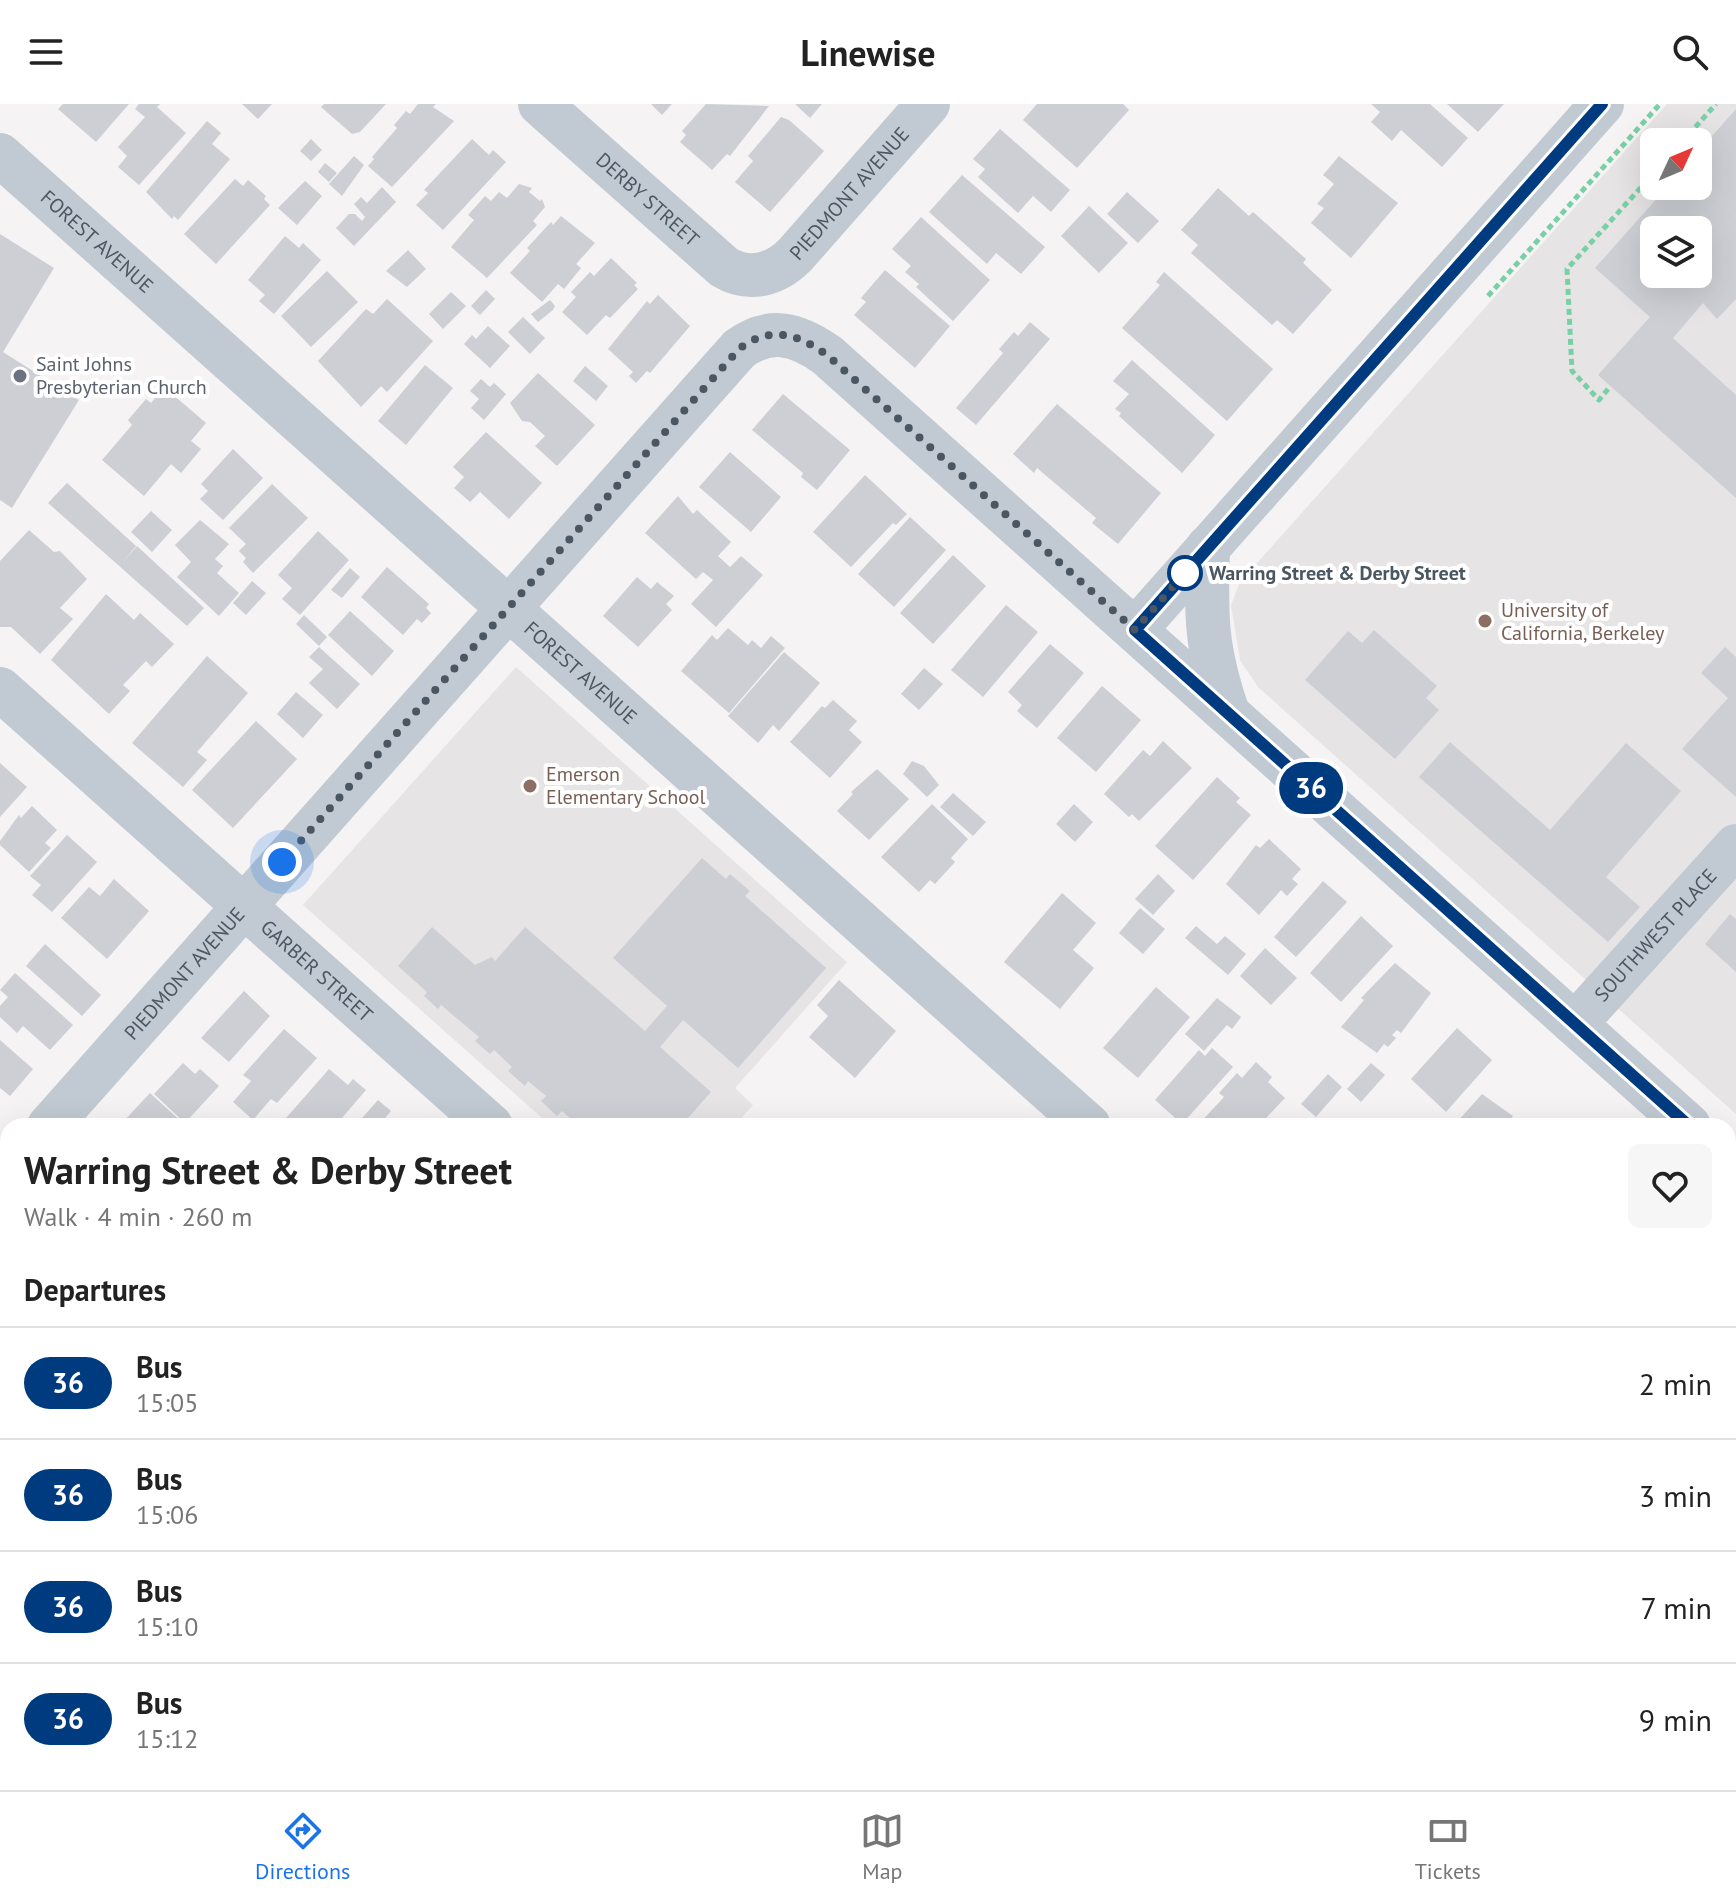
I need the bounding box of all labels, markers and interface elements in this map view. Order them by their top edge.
text: Linewise [800,29,936,76]
icon: menu [24,30,68,74]
icon: search [1668,30,1712,74]
street label: PIEDMONT AVENUE [784,121,915,265]
north arrow [1640,128,1712,200]
map controls [1640,128,1712,288]
street label: DERBY STREET [591,147,705,252]
street label: FOREST AVENUE [35,184,159,299]
button: layers [1640,216,1712,288]
place label: Saint Johns Presbyterian Church [36,351,207,400]
marker: Saint Johns Presbyterian Church [11,367,29,385]
marker: Warring Street & Derby Street [1168,556,1202,590]
place label: Warring Street & Derby Street [1209,560,1466,586]
place label: University of California, Berkeley [1501,597,1665,646]
marker: University of California, Berkeley [1476,612,1494,630]
street label: FOREST AVENUE [519,616,643,730]
place label: Emerson Elementary School [546,761,706,810]
line badge: 36 [1275,762,1347,814]
text: 36 [1295,769,1327,806]
marker: Emerson Elementary School [521,777,539,795]
your location [262,842,302,882]
street label: SOUTHWEST PLACE [1589,863,1722,1007]
street label: PIEDMONT AVENUE [119,902,250,1045]
street label: GARBER STREET [255,914,378,1028]
button: heart [1628,1144,1712,1228]
text: Warring Street & Derby Street [24,1145,512,1194]
text: Walk · 4 min · 260 m [24,1200,252,1233]
text: Departures [24,1270,166,1309]
text: Bus [136,1347,183,1386]
text: 36 [52,1364,84,1401]
text: 2 min [1639,1364,1712,1403]
text: 15:05 [136,1386,198,1419]
text: Bus [136,1459,183,1498]
text: 36 [52,1476,84,1513]
text: 3 min [1639,1476,1712,1515]
text: 15:06 [136,1498,198,1531]
text: Bus [136,1571,183,1610]
text: 36 [52,1588,84,1625]
text: 7 min [1640,1588,1712,1627]
text: 15:10 [136,1610,198,1643]
text: Bus [136,1683,183,1722]
text: 36 [52,1700,84,1737]
text: 9 min [1639,1700,1712,1739]
text: 15:12 [136,1722,198,1755]
tab: Directions [255,1809,350,1885]
tab: Map [860,1809,904,1885]
tab: Tickets [1415,1809,1481,1885]

